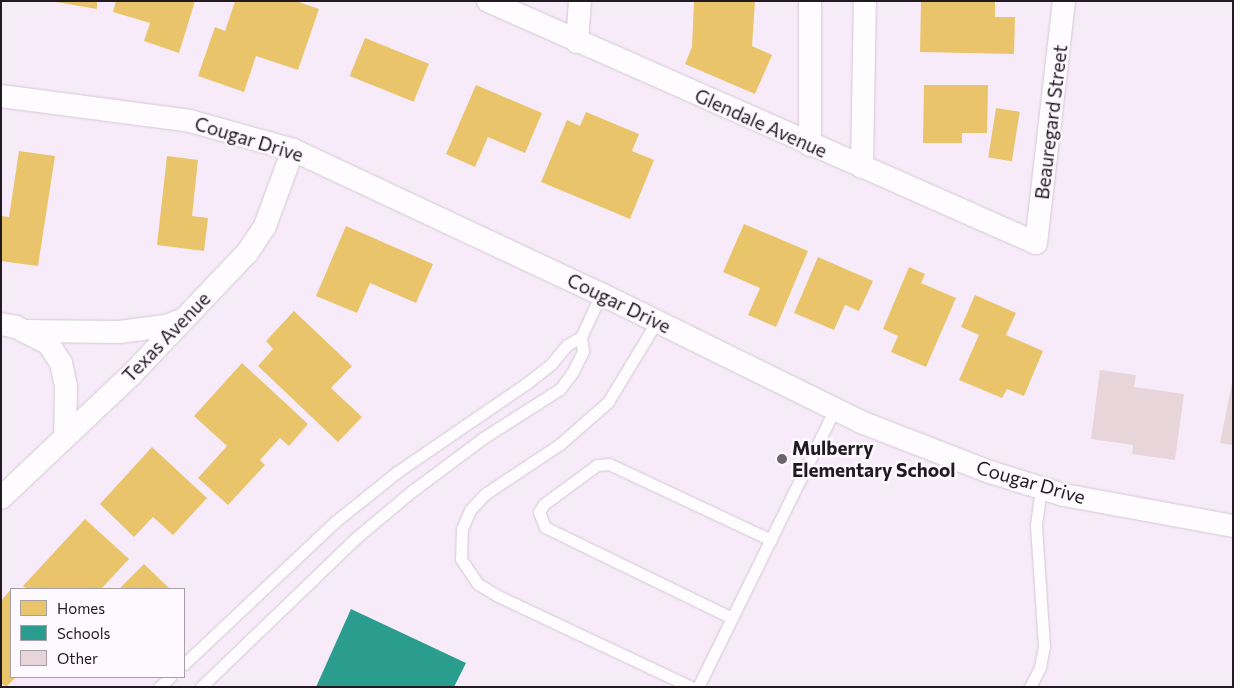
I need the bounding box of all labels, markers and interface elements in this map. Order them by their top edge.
street label: Beauregard Street [1030,43,1072,201]
street label: Glendale Avenue [691,84,831,162]
street label: Cougar Drive [192,112,306,166]
street label: Cougar Drive [564,268,674,338]
street label: Texas Avenue [117,287,215,387]
place label: Mulberry Elementary School [792,437,956,481]
marker: Mulberry Elementary School [776,453,788,465]
street label: Cougar Drive [974,456,1088,508]
legend [10,588,185,678]
text: Homes [57,599,105,617]
text: Schools [57,624,110,642]
text: Other [57,649,98,667]

